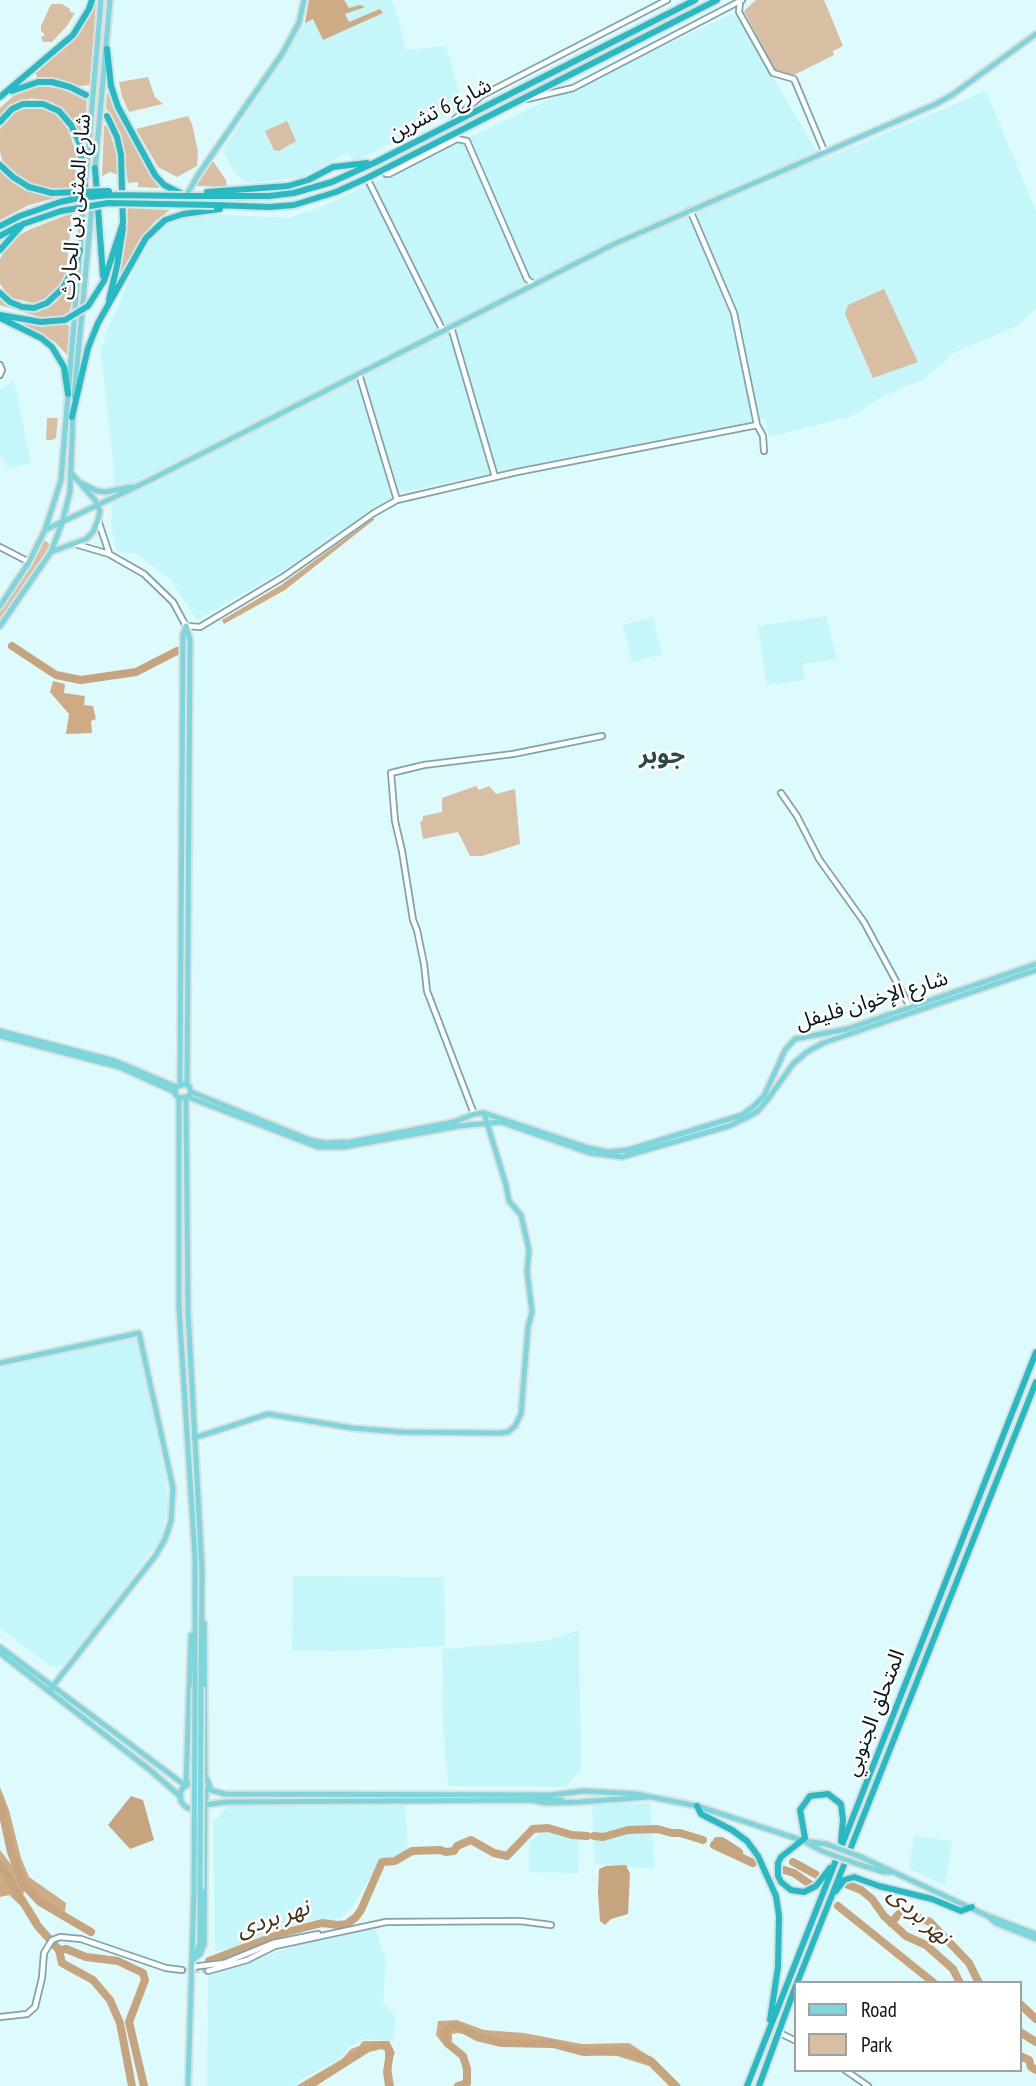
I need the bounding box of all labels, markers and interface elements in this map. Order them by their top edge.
street label: شارع 6 تشرين [384,73,496,147]
street label: شارع المثنى بن الحارث [55,113,97,301]
district label: جوبر [639,742,685,770]
street label: شارع الإخوان فليفل [793,966,951,1036]
street label: المتحلق الجنوبي [839,1646,911,1780]
water label: نهر بردى [882,1881,956,1951]
water label: نهر بردى [233,1894,313,1944]
legend [794,1981,1022,2072]
text: Road [861,1996,897,2023]
text: Park [861,2031,892,2058]

